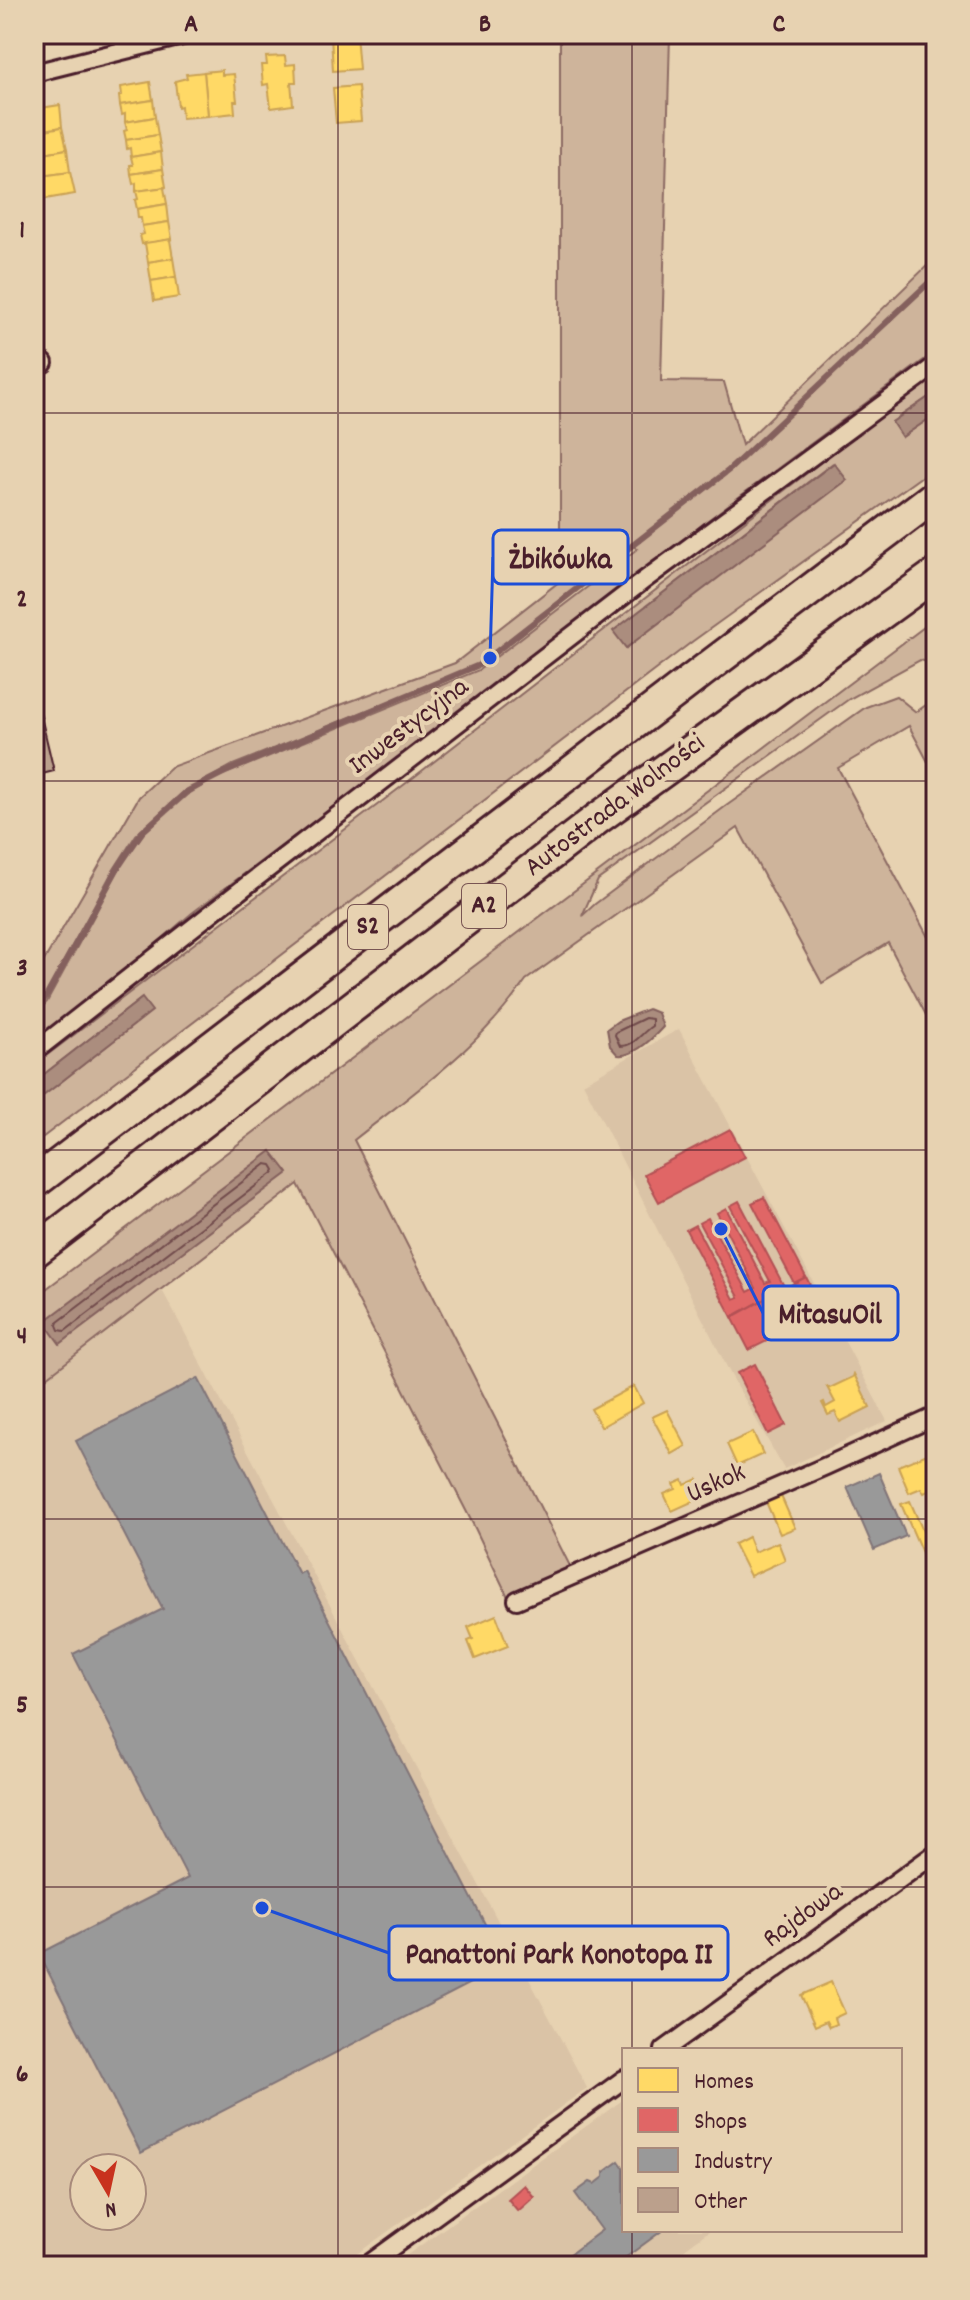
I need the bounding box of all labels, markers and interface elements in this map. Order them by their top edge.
text: A [184,7,198,44]
text: B [479,7,491,44]
text: C [773,7,786,44]
text: 1 [19,213,25,250]
callout: Żbikówka [493,530,628,584]
text: Żbikówka [508,541,613,584]
text: 2 [16,582,28,619]
street label: Inwestycyjna [341,669,479,787]
street label: Autostrada Wolności [517,726,715,888]
road number: A2 [462,884,506,928]
road number: S2 [348,905,388,949]
text: 3 [16,951,28,988]
callout: MitasuOil [763,1286,898,1340]
text: MitasuOil [778,1296,883,1339]
text: 4 [17,1319,27,1356]
street label: Uskok [681,1454,753,1516]
text: 5 [16,1688,28,1725]
street label: Rajdowa [755,1874,853,1960]
callout: Panattoni Park Konotopa II [389,1926,728,1980]
text: Panattoni Park Konotopa II [405,1936,713,1979]
legend [622,2048,902,2232]
text: 6 [16,2057,28,2094]
text: Homes [694,2066,754,2100]
text: Shops [694,2106,747,2140]
text: Industry [694,2146,773,2180]
north arrow [68,2152,148,2232]
text: Other [694,2186,747,2220]
text: N [103,2192,118,2224]

